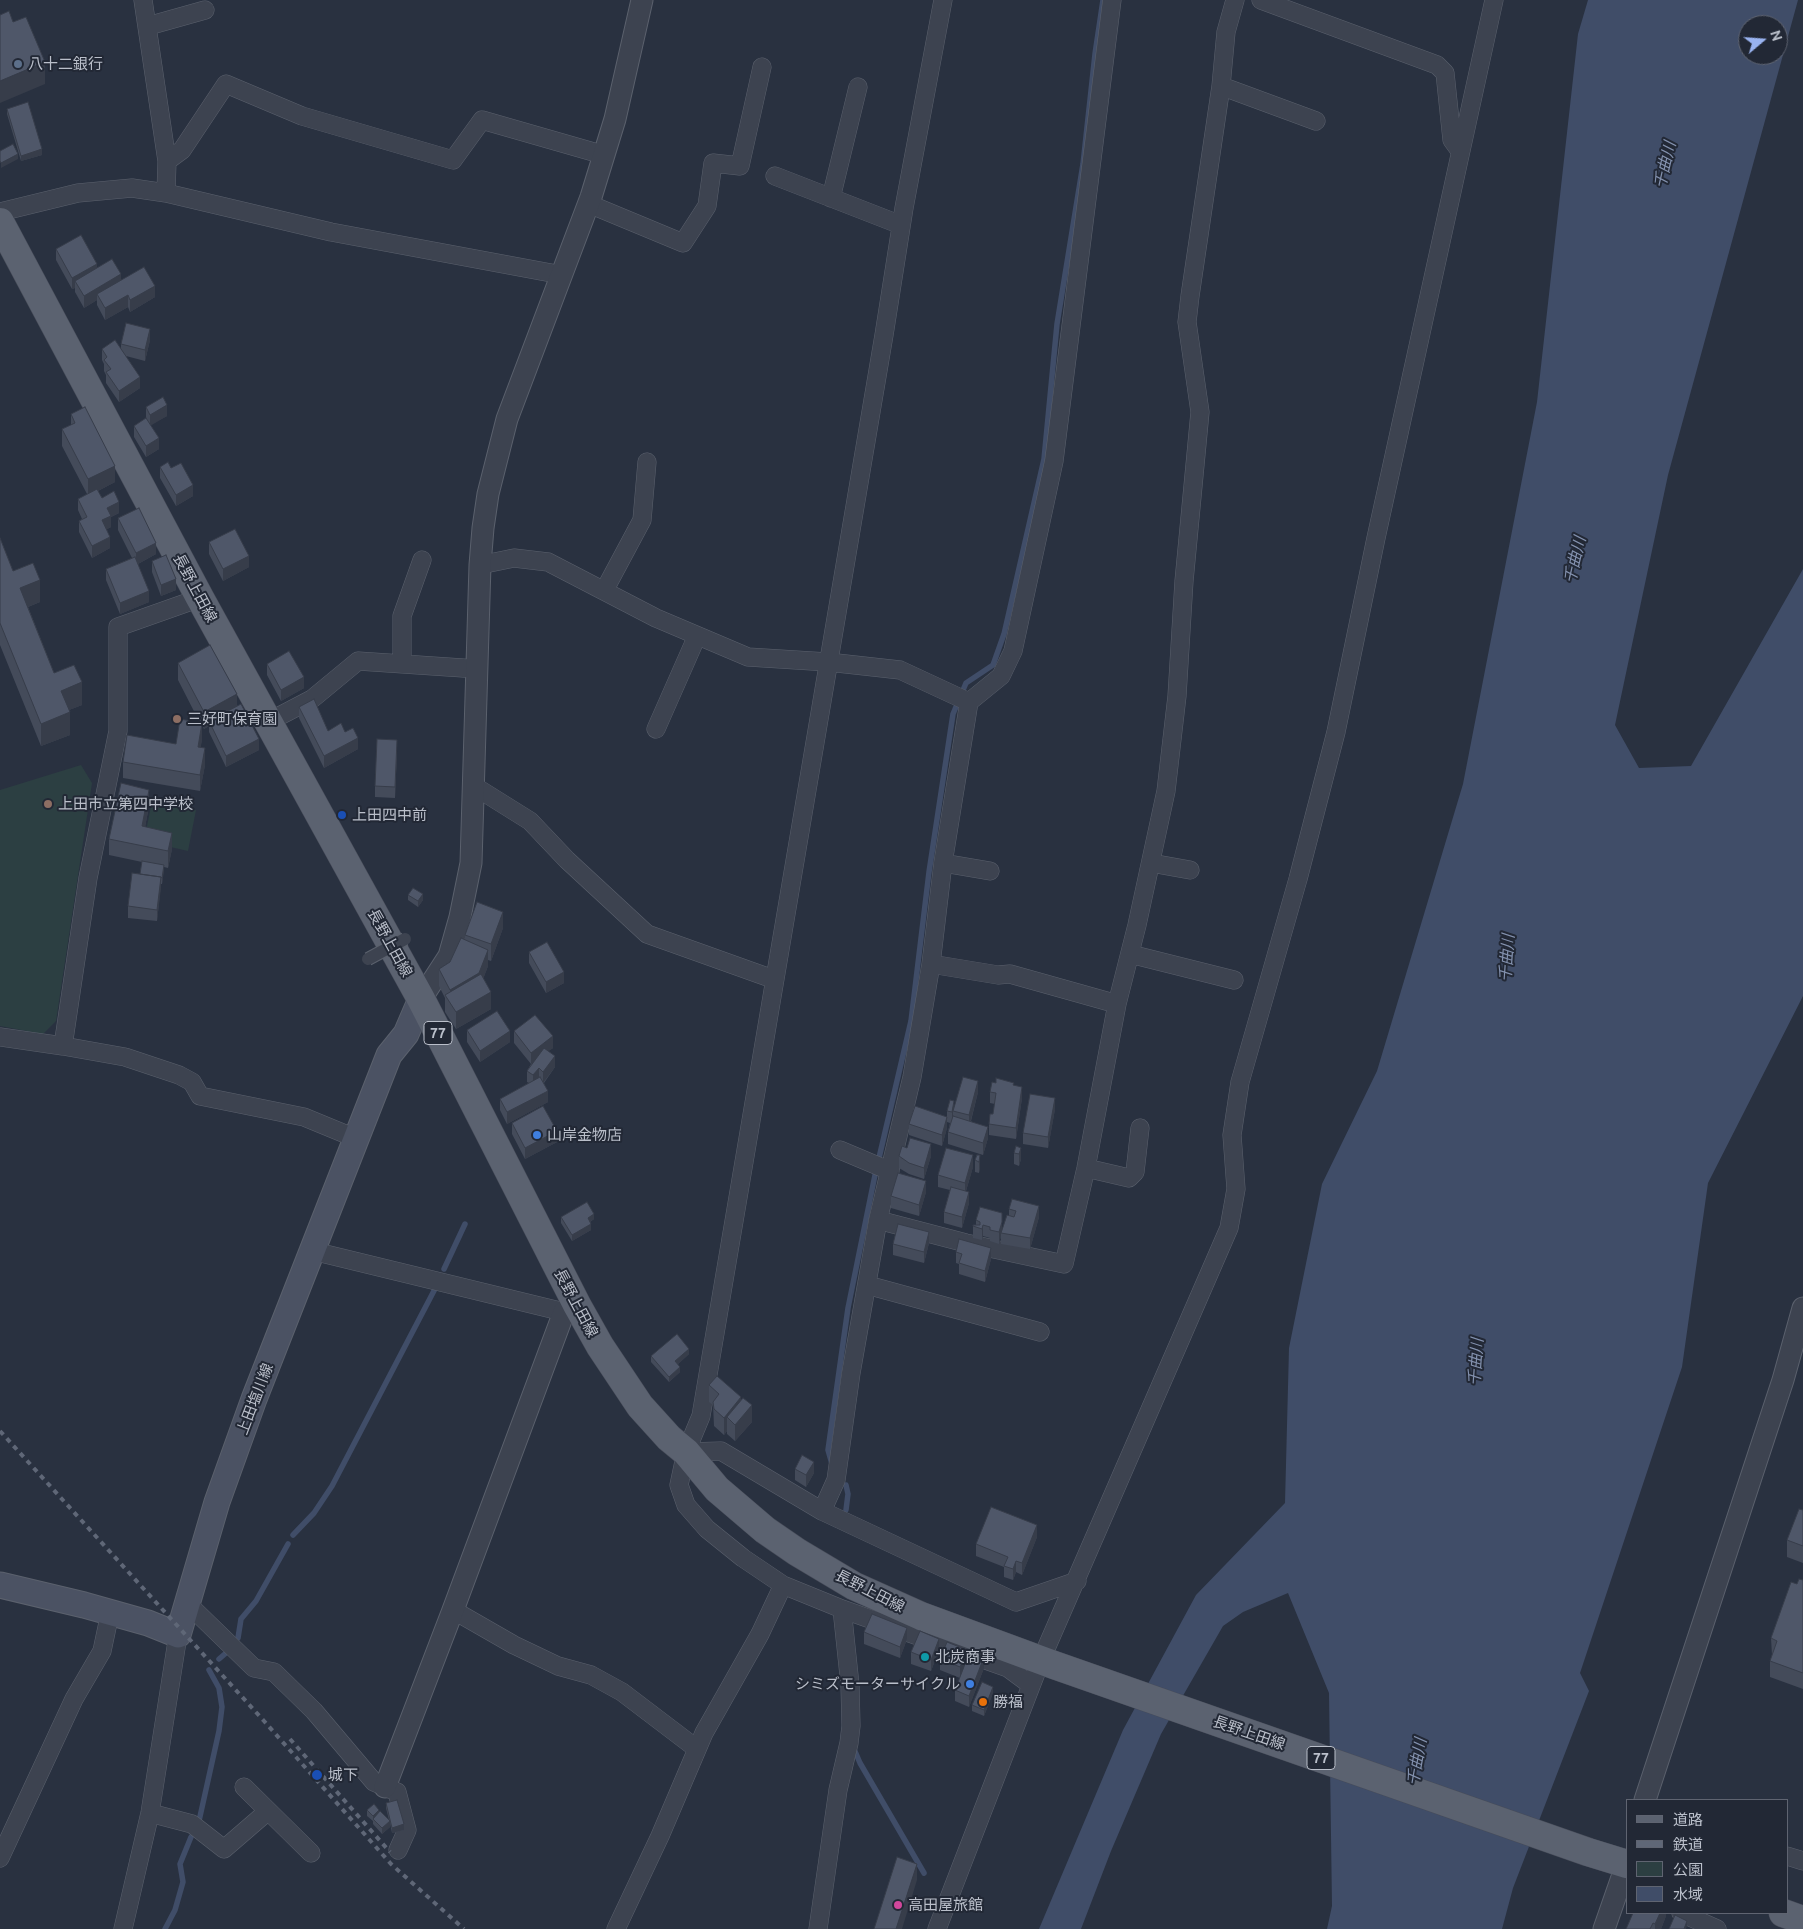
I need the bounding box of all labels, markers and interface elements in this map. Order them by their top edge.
north arrow [1738,15,1788,65]
text: N [1767,28,1786,43]
place label: 八十二銀行 [28,55,103,73]
marker: 八十二銀行 [12,58,24,70]
water label: 千曲川 [1650,139,1680,191]
water label: 千曲川 [1560,534,1590,586]
street label: 長野上田線 [169,551,221,625]
place label: 三好町保育園 [187,710,277,728]
marker: 三好町保育園 [171,713,183,725]
place label: 上田市立第四中学校 [58,795,193,813]
marker: 上田市立第四中学校 [42,798,54,810]
place label: 上田四中前 [352,806,427,824]
marker: 上田四中前 [336,809,348,821]
street label: 長野上田線 [364,906,416,980]
water label: 千曲川 [1496,933,1518,983]
road number: 77 [424,1021,452,1044]
place label: 山岸金物店 [547,1126,622,1144]
marker: 山岸金物店 [531,1129,543,1141]
street label: 長野上田線 [550,1266,602,1340]
water label: 千曲川 [1465,1337,1487,1387]
street label: 上田塩川線 [233,1361,277,1437]
street label: 長野上田線 [833,1566,907,1616]
place label: 北炭商事 [935,1648,995,1666]
marker: 北炭商事 [919,1651,931,1663]
place label: シミズモーターサイクル [795,1675,960,1693]
marker: シミズモーターサイクル [964,1678,976,1690]
place label: 勝福 [993,1693,1023,1711]
marker: 勝福 [977,1696,989,1708]
street label: 長野上田線 [1211,1712,1287,1754]
water label: 千曲川 [1403,1737,1431,1787]
road number: 77 [1307,1746,1335,1770]
place label: 城下 [328,1766,358,1784]
marker: 城下 [310,1768,324,1782]
legend [1626,1799,1788,1914]
text: 道路 [1673,1811,1703,1828]
text: 鉄道 [1673,1836,1703,1853]
text: 公園 [1673,1861,1703,1878]
text: 水域 [1673,1886,1703,1903]
place label: 高田屋旅館 [908,1896,983,1914]
marker: 高田屋旅館 [892,1899,904,1911]

